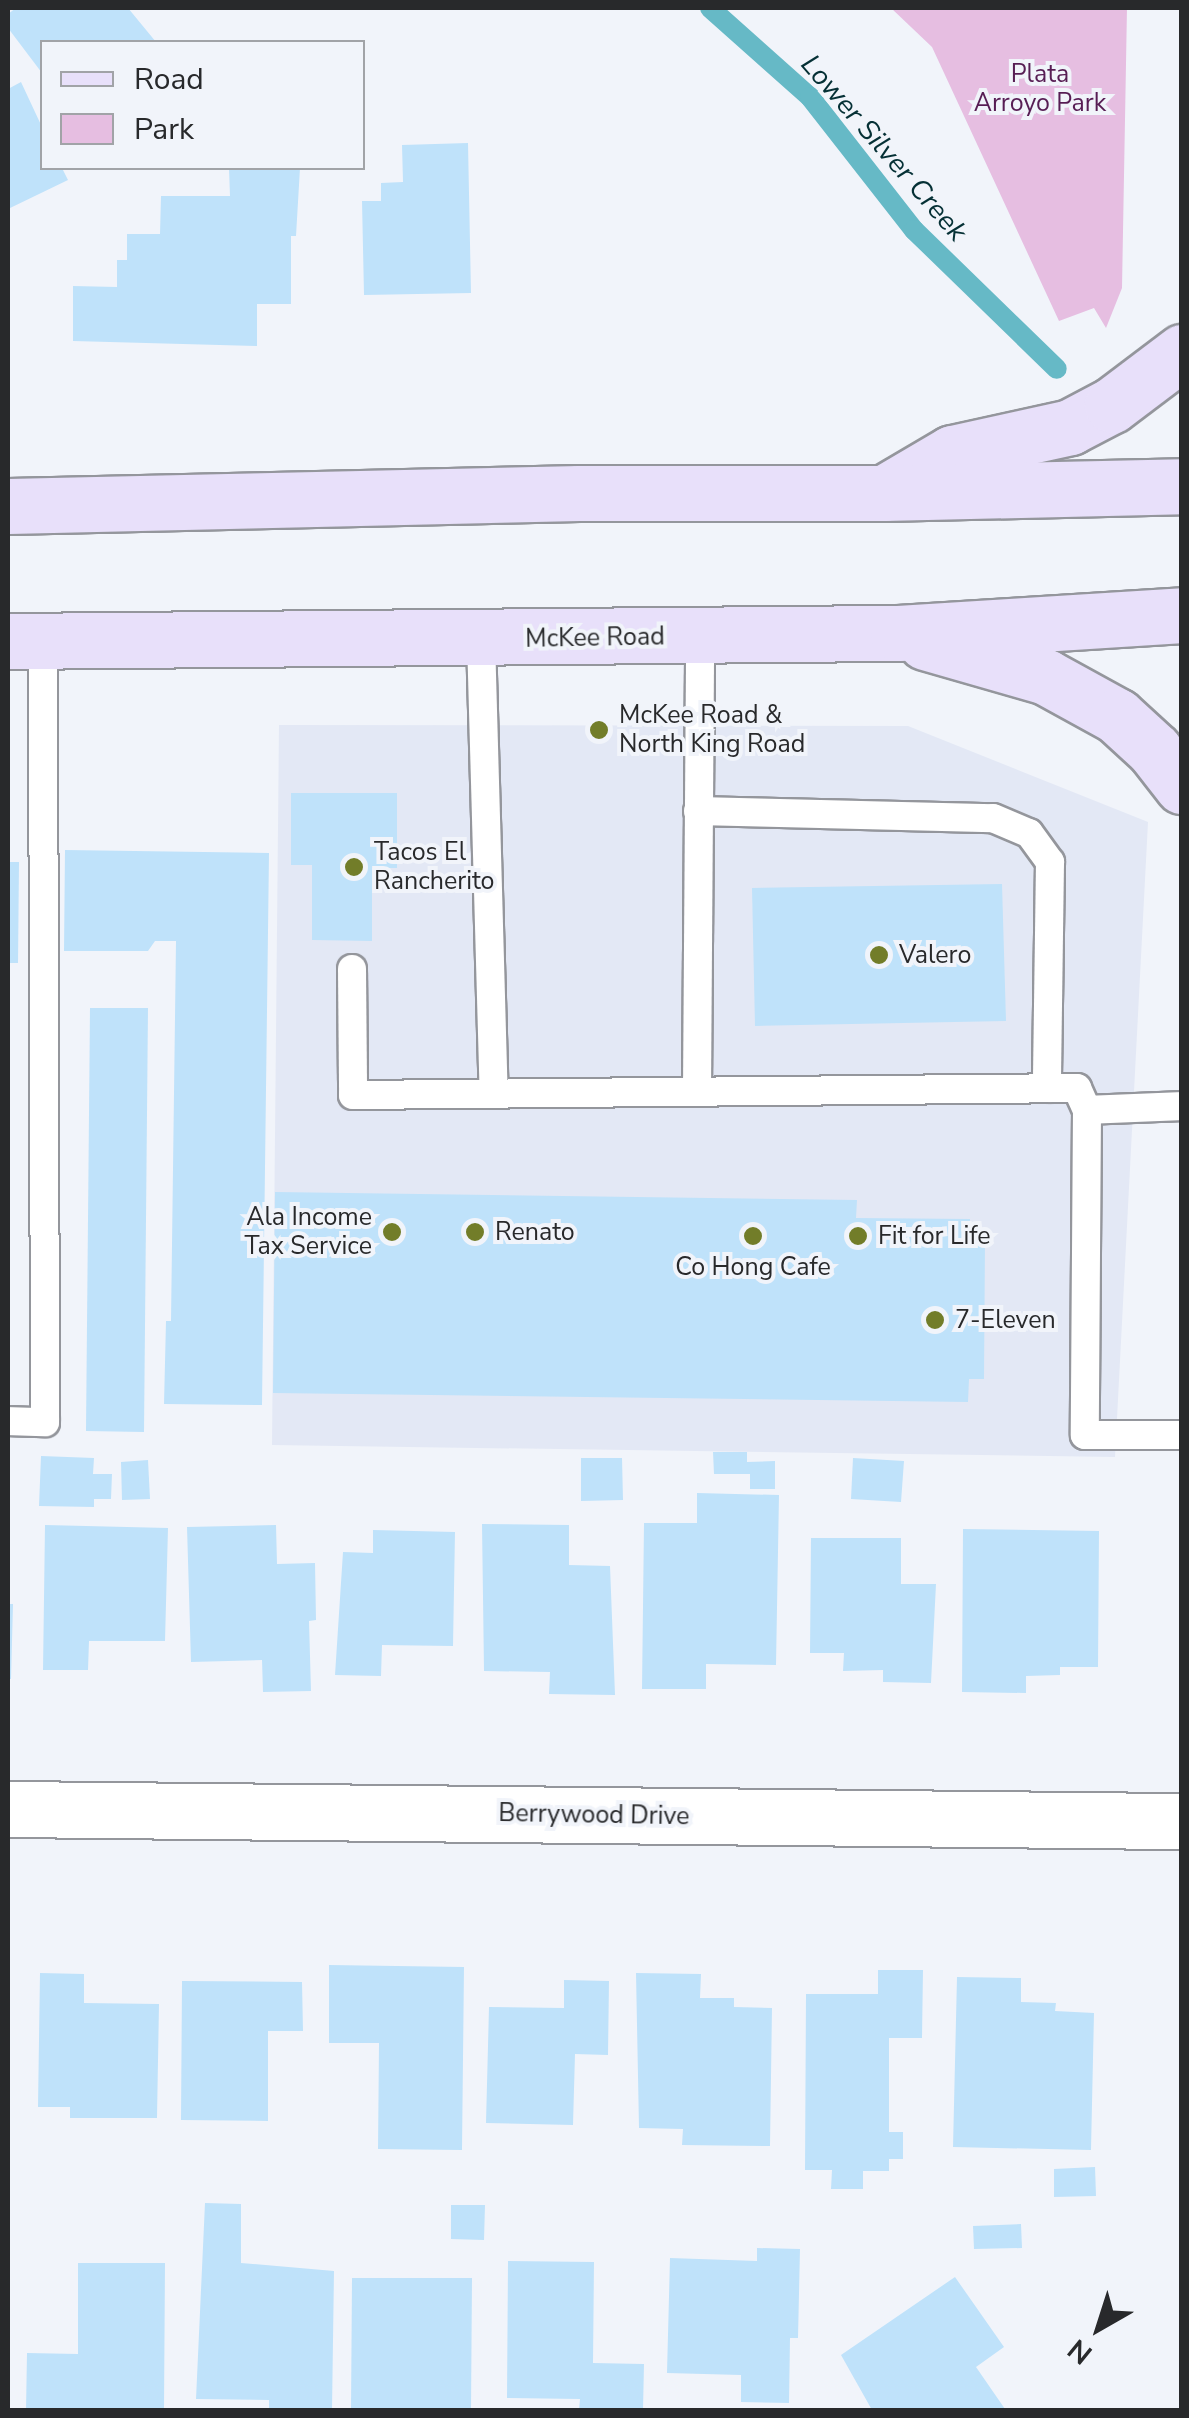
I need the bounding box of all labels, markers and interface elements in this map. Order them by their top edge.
legend [40,40,365,170]
water label: Lower Silver Creek [794,48,974,248]
text: Road [134,59,204,100]
park label: Plata Arroyo Park [974,60,1106,119]
text: Park [134,109,194,150]
street label: McKee Road [525,622,665,654]
place label: McKee Road & North King Road [619,701,805,760]
marker: McKee Road & North King Road [588,719,610,741]
place label: Tacos El Rancherito [374,838,494,897]
marker: Tacos El Rancherito [343,856,365,878]
place label: Valero [899,940,971,970]
marker: Valero [868,944,890,966]
place label: Ala Income Tax Service [244,1203,372,1262]
place label: Renato [495,1217,575,1247]
marker: Ala Income Tax Service [381,1221,403,1243]
marker: Renato [464,1221,486,1243]
place label: Fit for Life [878,1221,991,1251]
marker: Co Hong Cafe [742,1225,764,1247]
marker: Fit for Life [847,1225,869,1247]
place label: Co Hong Cafe [675,1252,831,1282]
place label: 7-Eleven [955,1305,1056,1335]
marker: 7-Eleven [924,1309,946,1331]
street label: Berrywood Drive [498,1798,690,1832]
north arrow [1049,2278,1149,2378]
text: N [1060,2330,1100,2373]

